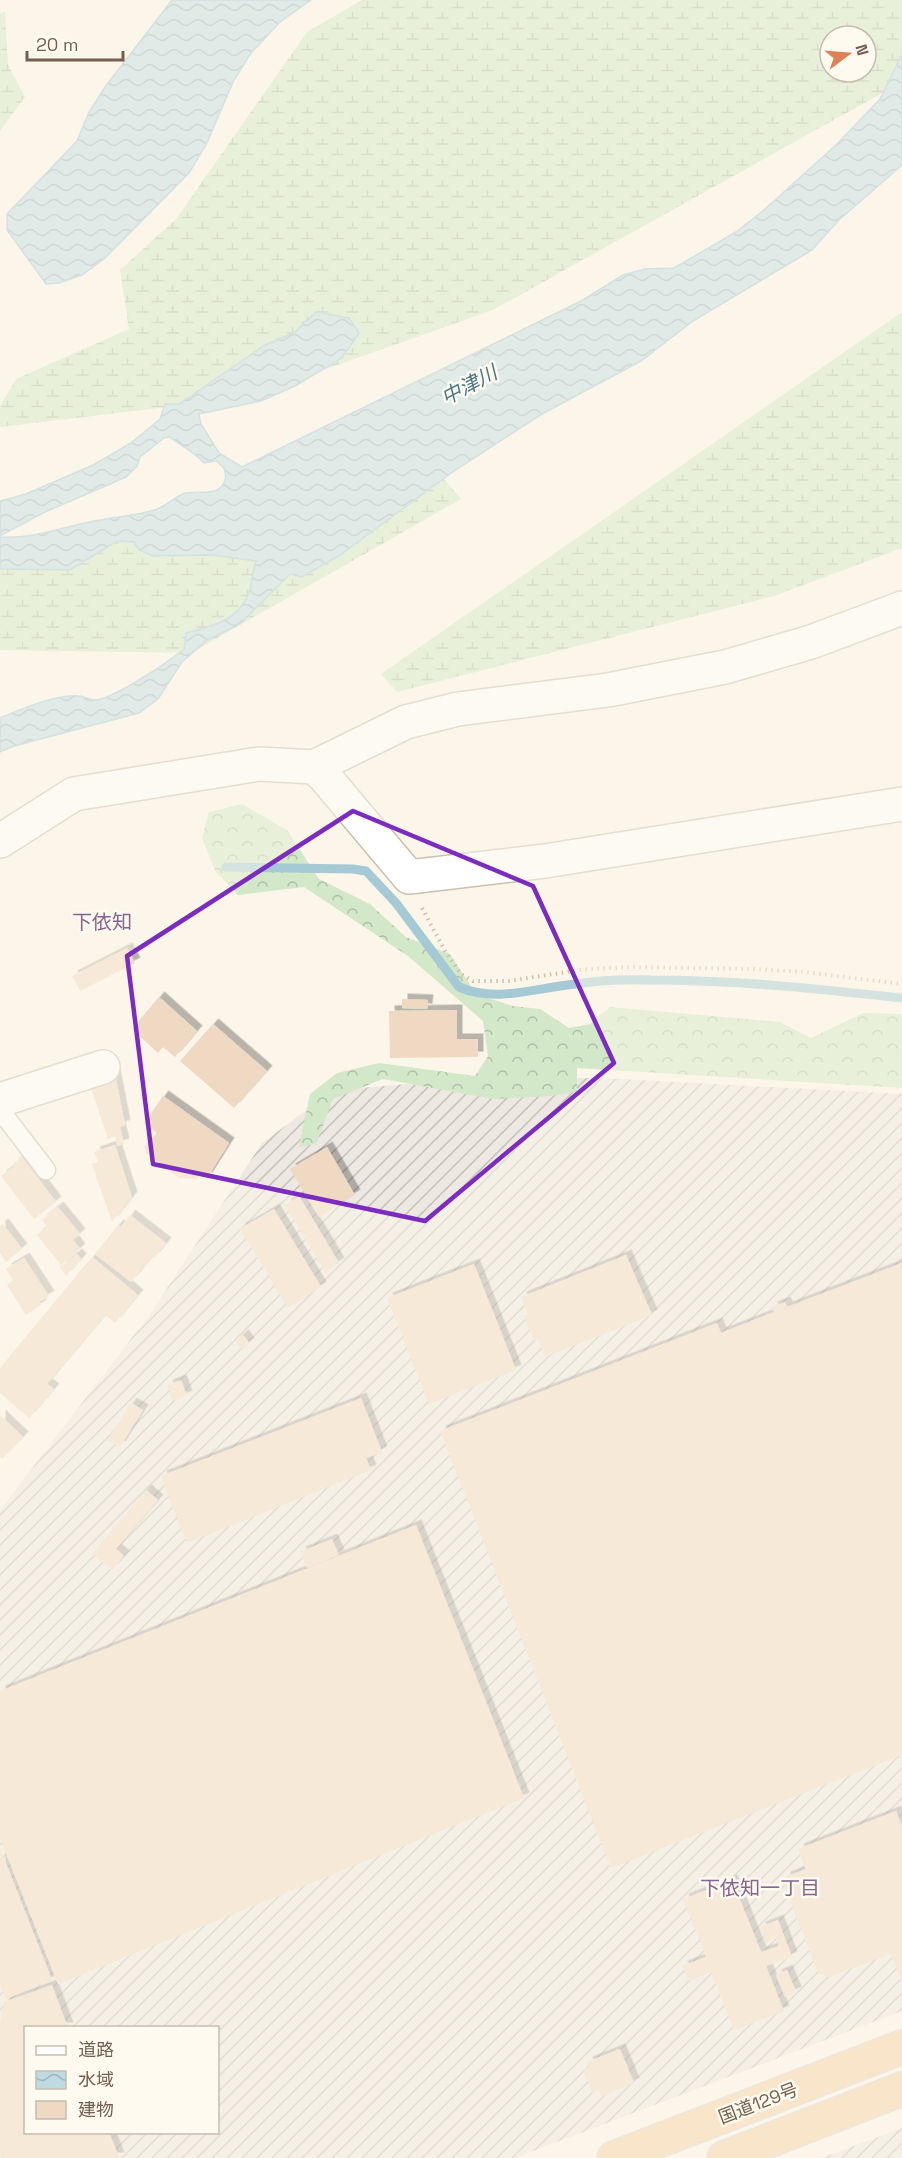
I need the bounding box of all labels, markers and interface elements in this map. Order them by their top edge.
scale bar [27,24,123,62]
north arrow [818,24,878,84]
text: 20 m [36,33,79,56]
text: N [850,42,874,58]
water label: 中津川 [436,358,503,411]
district label: 下依知 [72,909,132,935]
district label: 下依知一丁目 [700,1875,820,1901]
legend [24,2026,219,2134]
text: 道路 [78,2038,114,2061]
text: 水域 [78,2068,114,2091]
street label: 国道129号 [715,2077,801,2129]
text: 建物 [78,2098,114,2121]

